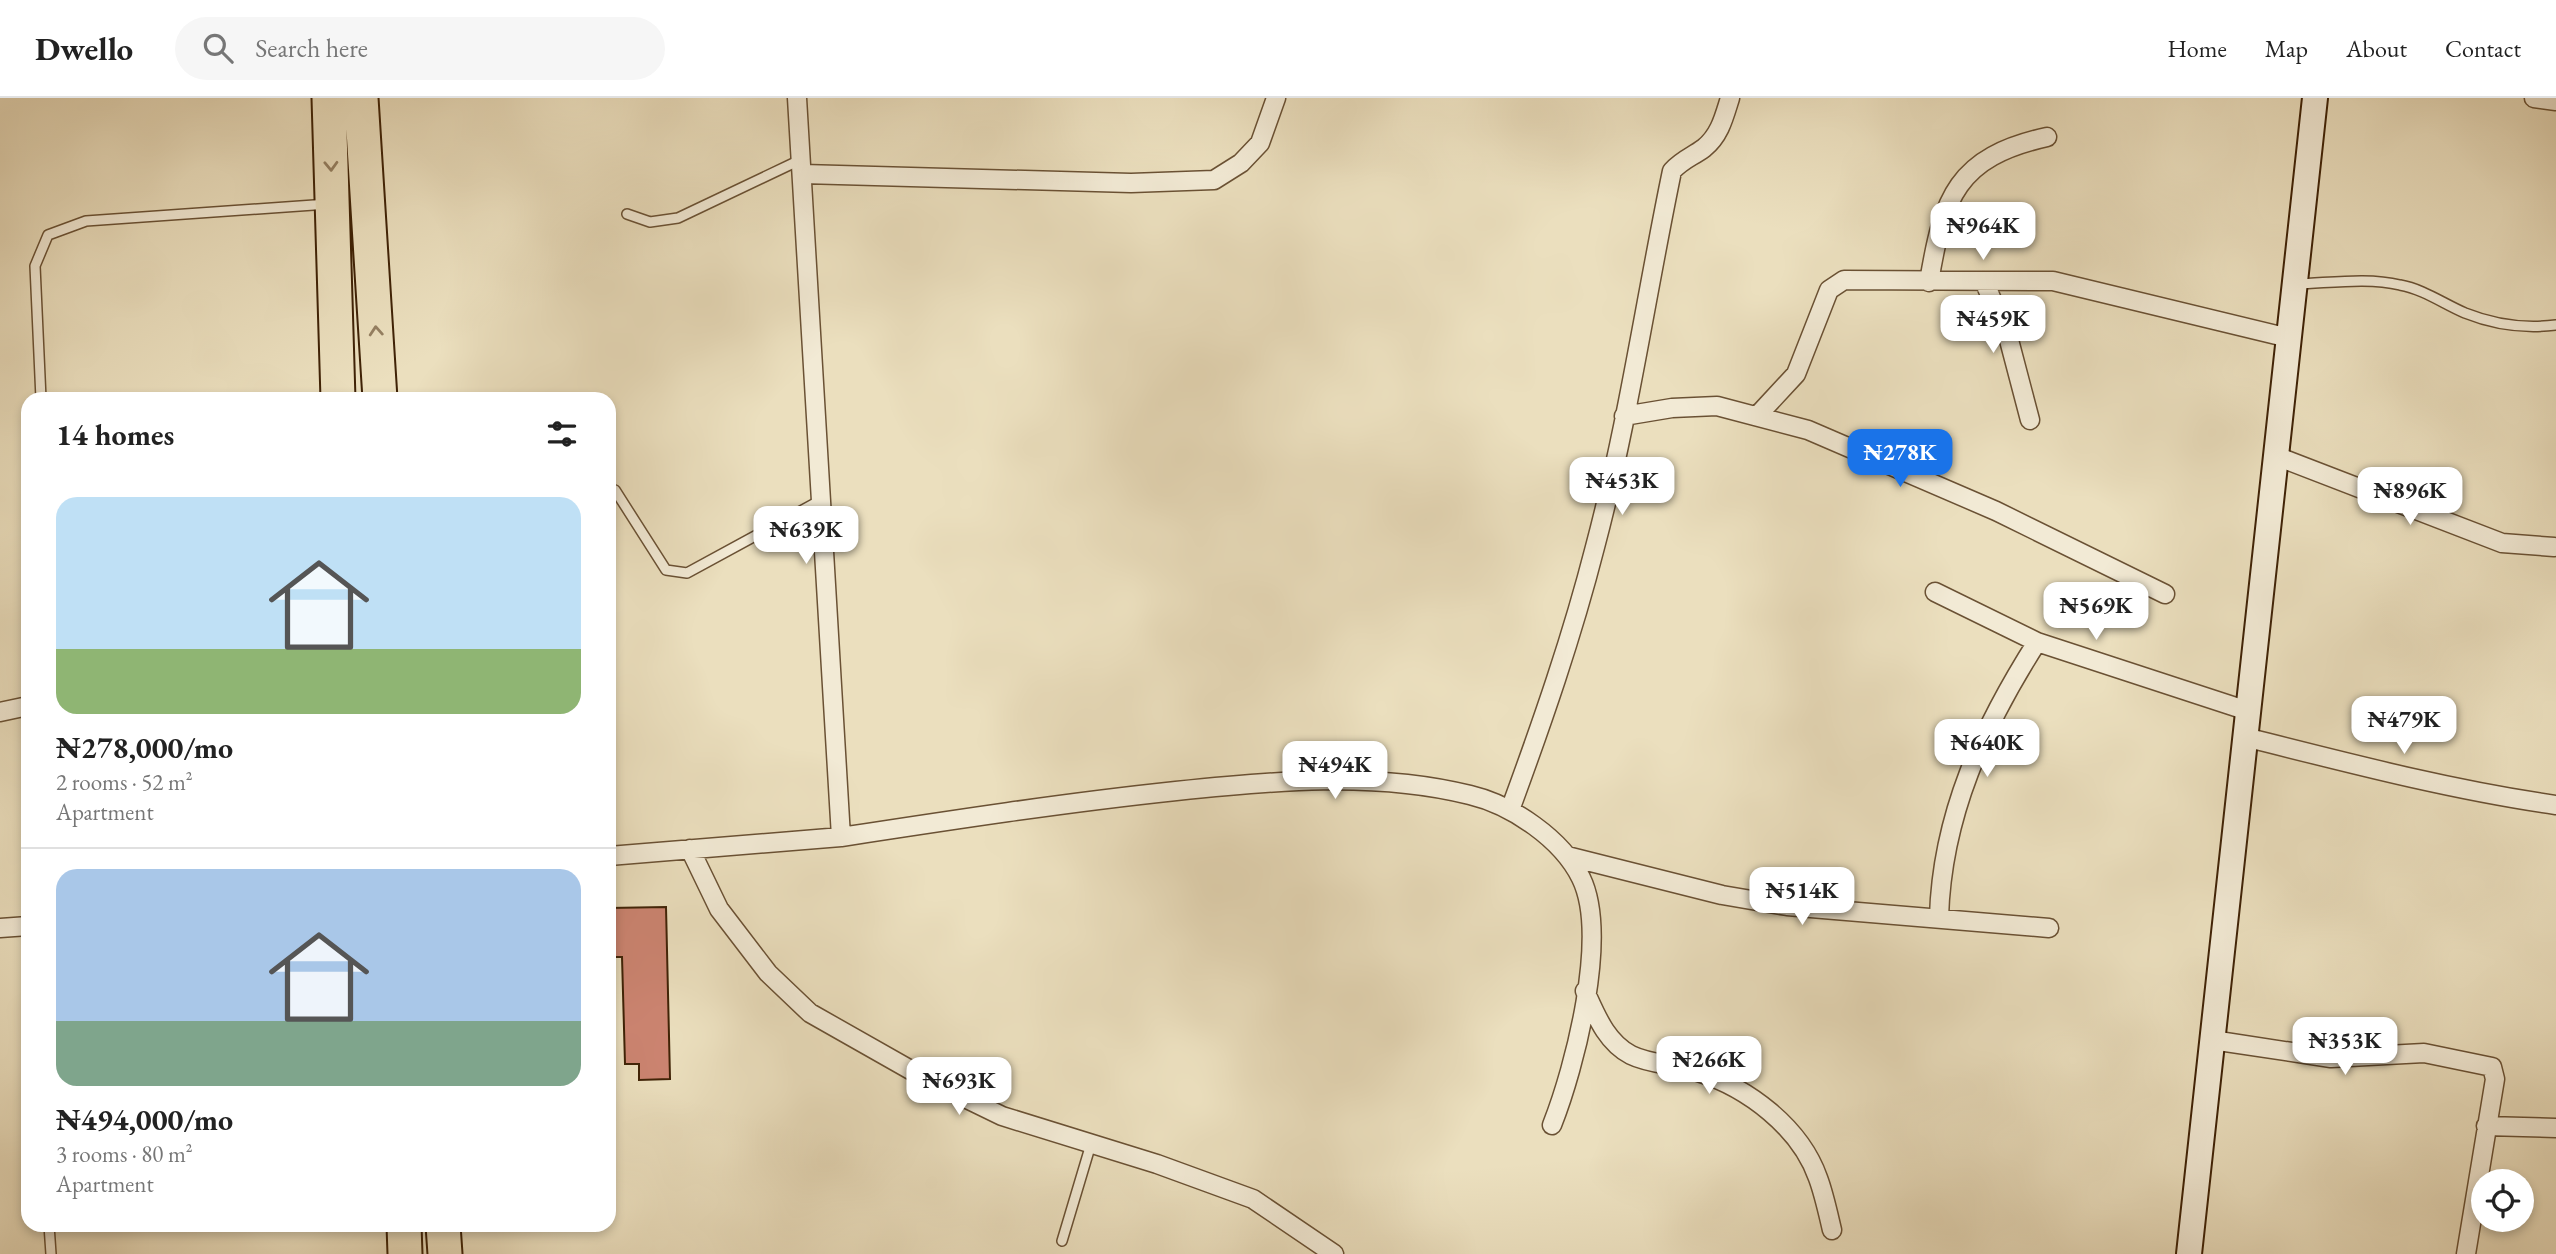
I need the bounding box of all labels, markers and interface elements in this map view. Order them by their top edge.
search box [175,17,665,80]
text: Dwello [35,27,133,70]
icon: search [199,29,237,67]
text: Search here [255,31,368,65]
text: Home [2167,33,2227,64]
text: Map [2265,33,2308,64]
text: About [2346,33,2407,64]
text: Contact [2445,33,2521,64]
one-way arrow [323,161,338,172]
pin: ₦964K [1934,202,2032,262]
text: ₦964K [1946,210,2020,240]
pin: ₦459K [1944,296,2042,355]
text: ₦459K [1956,303,2030,333]
one-way arrow [368,325,383,336]
text: 14 homes [56,415,174,454]
icon: filters [543,415,581,453]
pin: ₦278K [1851,430,1949,489]
text: ₦278K [1863,437,1937,467]
pin: ₦453K [1573,458,1671,517]
text: ₦453K [1585,465,1659,495]
pin: ₦896K [2361,468,2459,527]
text: ₦896K [2373,475,2447,505]
pin: ₦639K [757,506,855,566]
text: ₦639K [769,514,843,544]
icon: home [256,542,382,668]
pin: ₦569K [2047,582,2145,642]
text: ₦569K [2059,590,2133,620]
pin: ₦479K [2355,696,2453,756]
text: ₦479K [2367,704,2441,734]
pin: ₦640K [1938,720,2036,779]
text: ₦640K [1950,727,2024,757]
text: ₦278,000/mo [56,728,233,767]
pin: ₦494K [1286,742,1384,801]
text: ₦494K [1298,749,1372,779]
text: 2 rooms · 52 m² [56,767,193,797]
text: Apartment [56,797,154,827]
pin: ₦514K [1753,868,1851,927]
text: ₦514K [1765,875,1839,905]
icon: home [256,914,382,1040]
pin: ₦353K [2296,1018,2394,1077]
text: ₦353K [2308,1025,2382,1055]
pin: ₦266K [1660,1037,1758,1096]
text: ₦266K [1672,1044,1746,1074]
pin: ₦693K [910,1058,1008,1117]
text: ₦693K [922,1065,996,1095]
text: ₦494,000/mo [56,1100,233,1139]
text: 3 rooms · 80 m² [56,1139,193,1169]
text: Apartment [56,1169,154,1199]
map controls [2471,1169,2534,1232]
button: locate [2471,1169,2534,1232]

